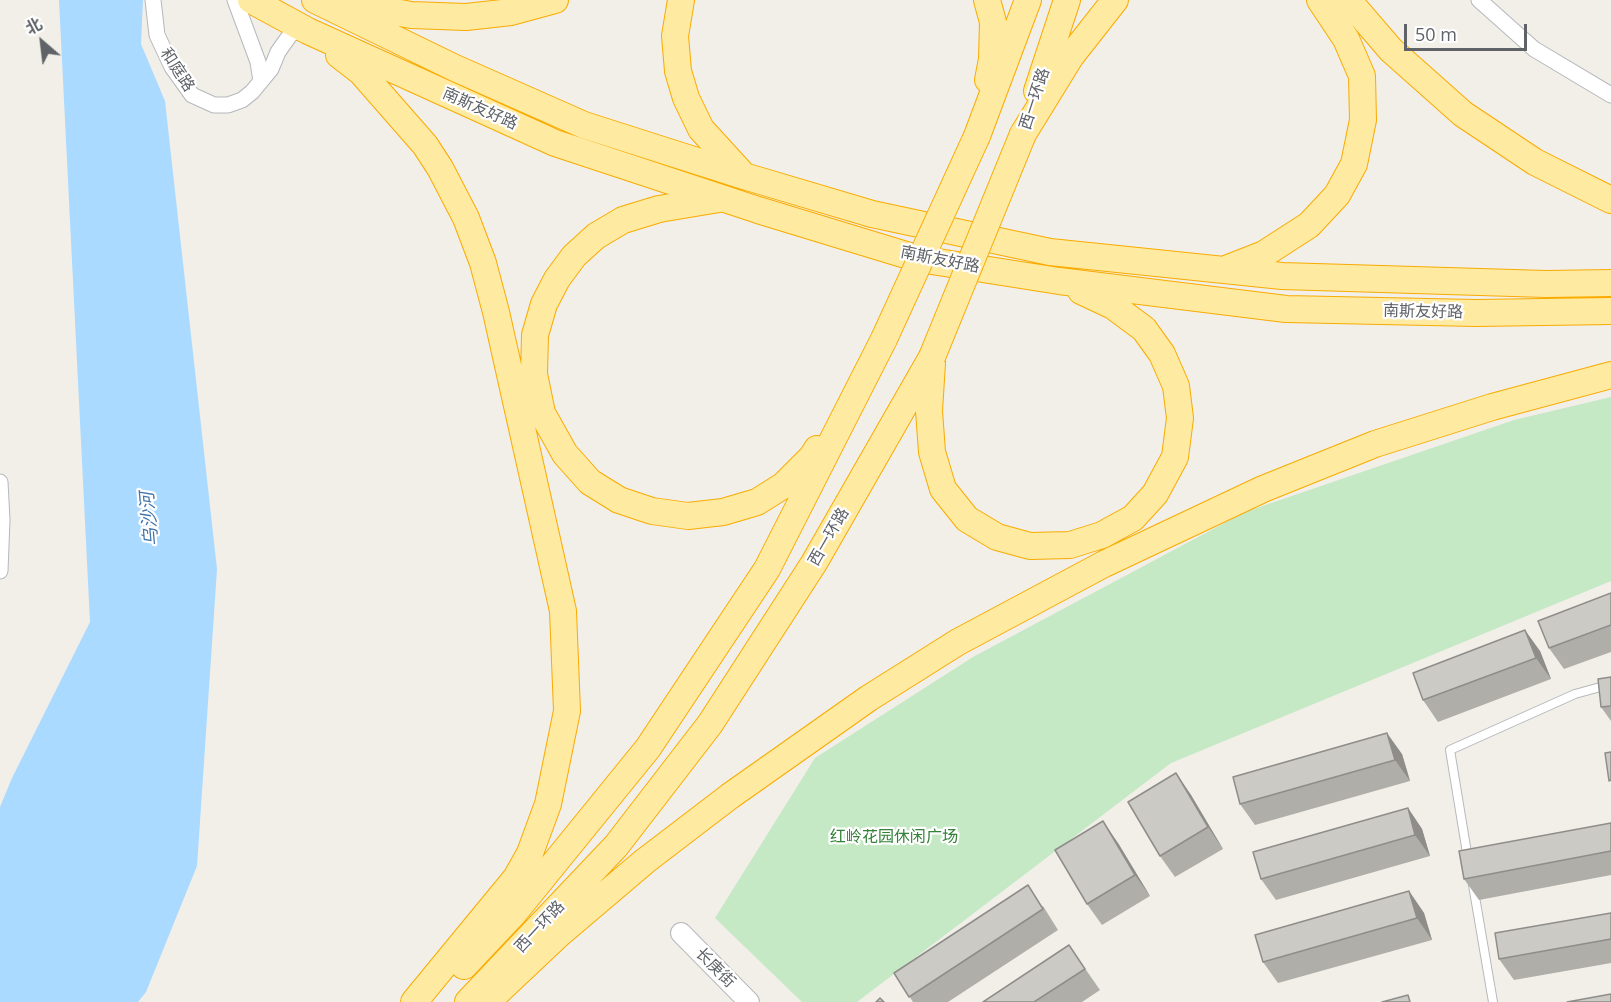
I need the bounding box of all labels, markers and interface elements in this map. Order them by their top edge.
north arrow [12,12,72,72]
scale bar [1407,12,1530,50]
text: 北 [21,13,46,40]
text: 50 m [1415,22,1457,46]
street label: 和庭路 [156,45,198,95]
street label: 西一环路 [1016,66,1054,132]
street label: 南斯友好路 [440,84,520,134]
street label: 南斯友好路 [899,243,981,277]
street label: 南斯友好路 [1383,302,1463,322]
water label: 乌沙河 [137,491,163,547]
street label: 西一环路 [805,504,853,570]
park label: 红岭花园休闲广场 [830,827,958,847]
street label: 西一环路 [511,897,569,957]
street label: 长庚街 [691,944,739,992]

